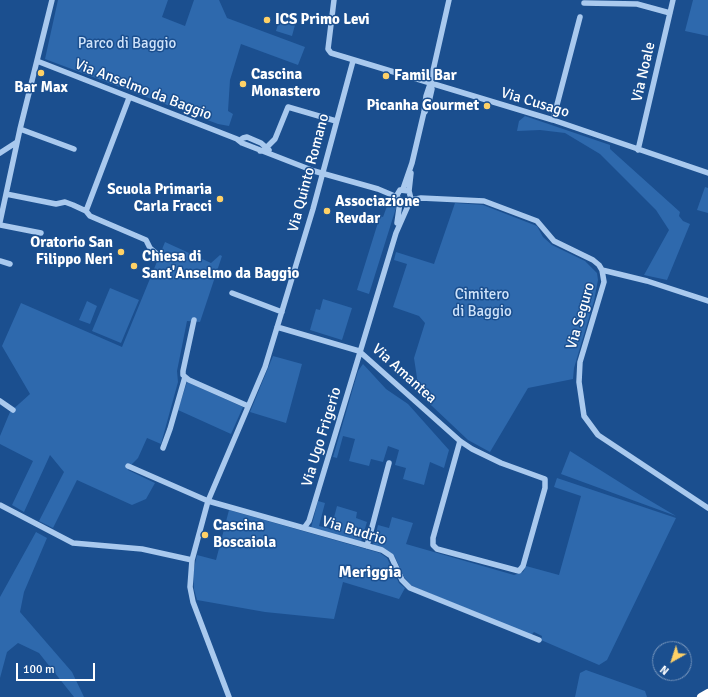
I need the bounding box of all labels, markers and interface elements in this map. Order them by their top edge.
place label: ICS Primo Levi [275,11,370,29]
marker: ICS Primo Levi [262,15,272,25]
park label: Parco di Baggio [78,35,176,53]
street label: Via Noale [628,40,660,104]
street label: Via Anselmo da Baggio [72,56,214,124]
place label: Cascina Monastero [251,66,320,101]
place label: Famil Bar [394,67,457,85]
marker: Bar Max [36,68,46,78]
marker: Famil Bar [381,71,391,81]
place label: Bar Max [14,79,68,97]
marker: Cascina Monastero [238,79,248,89]
street label: Via Cusago [499,84,571,122]
place label: Picanha Gourmet [367,97,479,115]
marker: Picanha Gourmet [482,101,492,111]
street label: Via Quinto Romano [285,112,333,234]
place label: Scuola Primaria Carla Fracci [107,181,212,216]
place label: Associazione Revdar [335,193,420,228]
marker: Scuola Primaria Carla Fracci [215,194,225,204]
marker: Associazione Revdar [322,206,332,216]
place label: Oratorio San Filippo Neri [30,234,113,269]
marker: Oratorio San Filippo Neri [116,247,126,257]
place label: Chiesa di Sant'Anselmo da Baggio [142,248,299,283]
marker: Chiesa di Sant'Anselmo da Baggio [129,261,139,271]
street label: Via Seguro [563,281,599,351]
park label: Cimitero di Baggio [452,286,512,321]
street label: Via Amantea [368,340,440,408]
street label: Via Ugo Frigerio [298,385,346,489]
street label: Via Budrio [320,513,388,549]
place label: Cascina Boscaiola [213,517,276,552]
marker: Cascina Boscaiola [200,530,210,540]
district label: Meriggia [339,563,401,583]
north arrow [652,641,692,681]
scale bar [18,655,97,681]
text: 100 m [23,662,55,677]
text: N [658,662,672,677]

